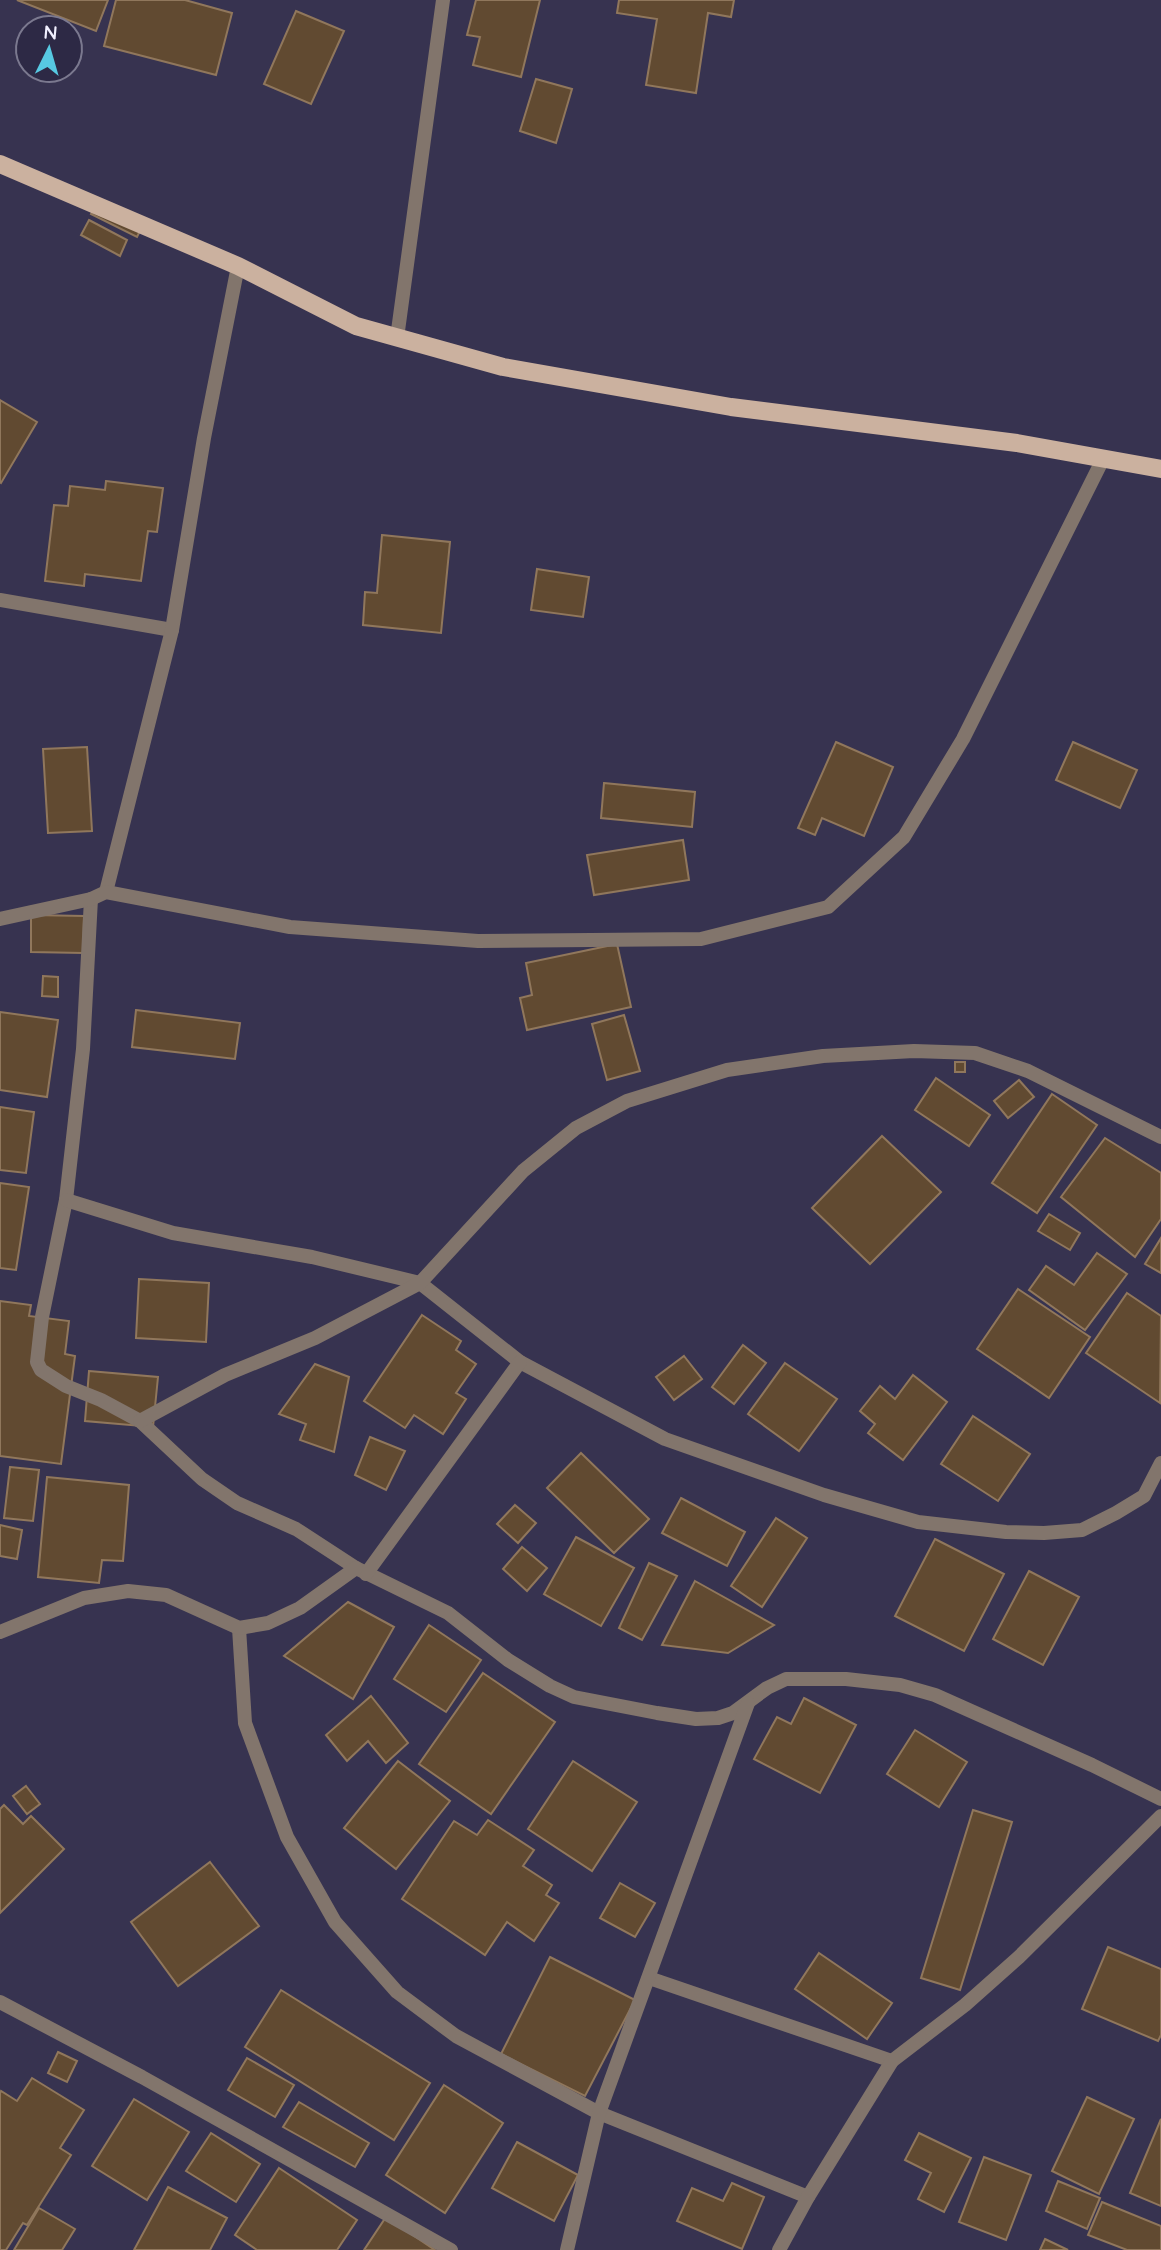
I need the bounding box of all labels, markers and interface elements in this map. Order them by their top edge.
north arrow [14,14,84,84]
text: N [42,20,58,45]

